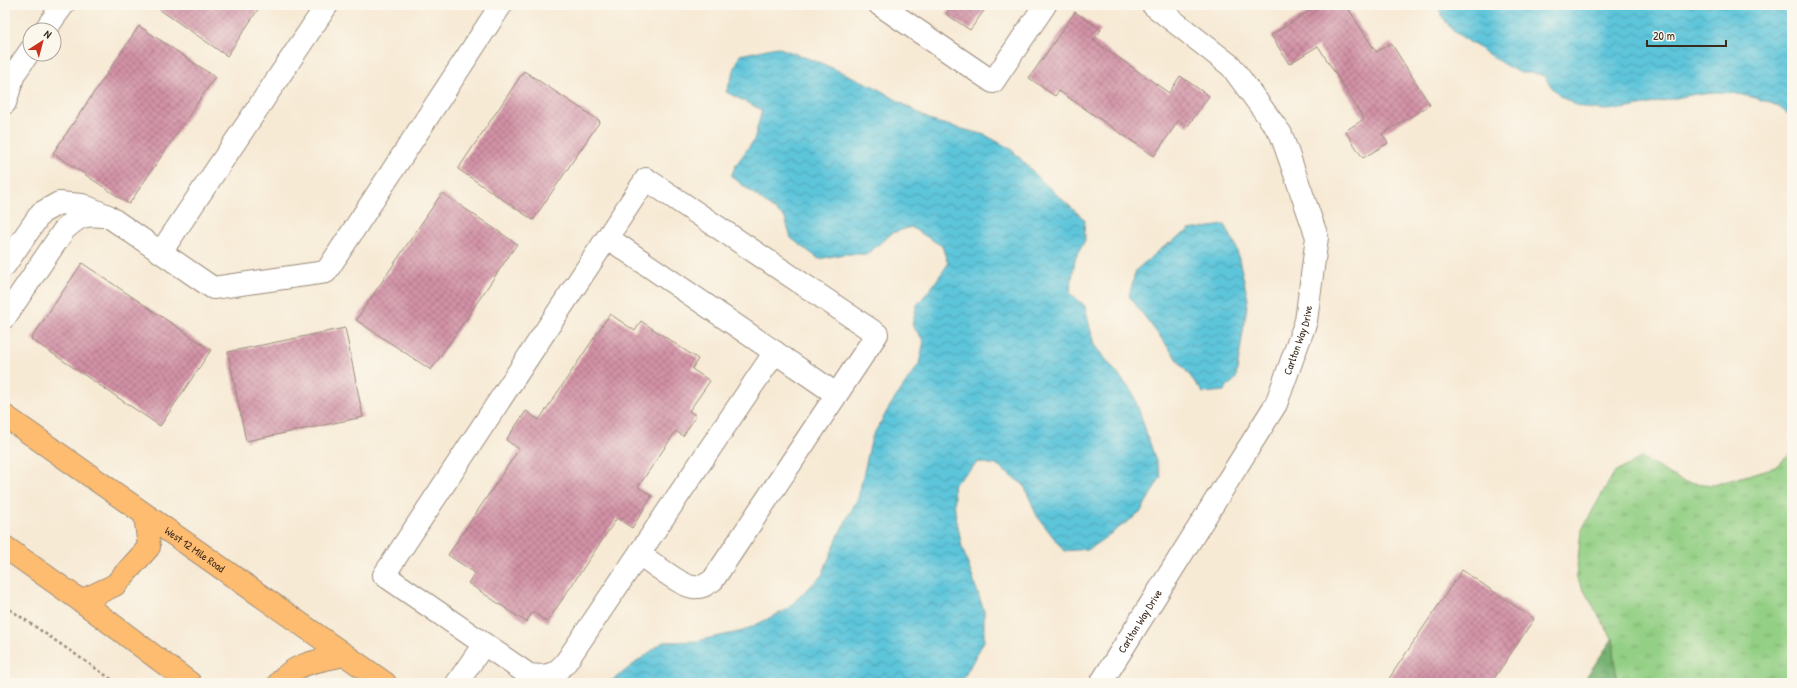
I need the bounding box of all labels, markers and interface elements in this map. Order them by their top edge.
north arrow [22,22,62,62]
scale bar [1647,22,1726,48]
text: N [41,27,54,41]
text: 20 m [1653,27,1675,44]
street label: Carlton Way Drive [1280,304,1315,377]
street label: West 12 Mile Road [162,523,228,576]
street label: Carlton Way Drive [1115,586,1165,656]

